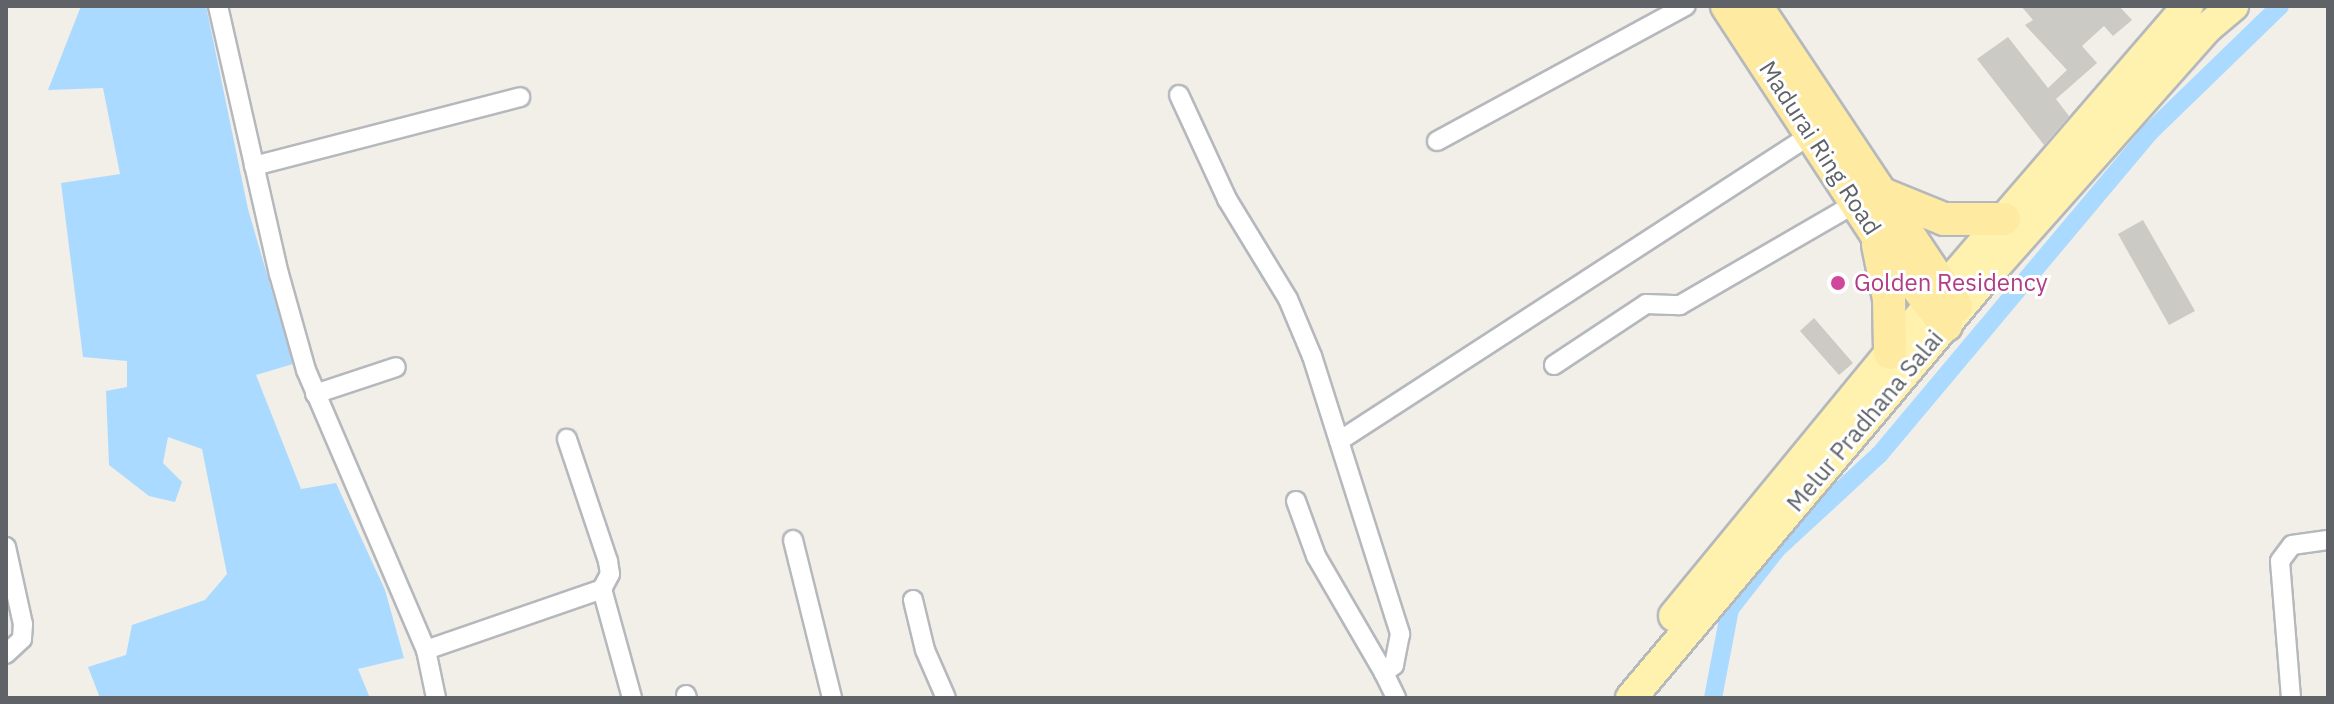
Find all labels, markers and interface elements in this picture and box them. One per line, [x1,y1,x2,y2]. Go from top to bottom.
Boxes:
street label: Madurai Ring Road [1753,56,1887,240]
place label: Golden Residency [1854,269,2048,297]
marker: Golden Residency [1829,274,1847,292]
street label: Melur Pradhana Salai [1781,325,1949,517]

